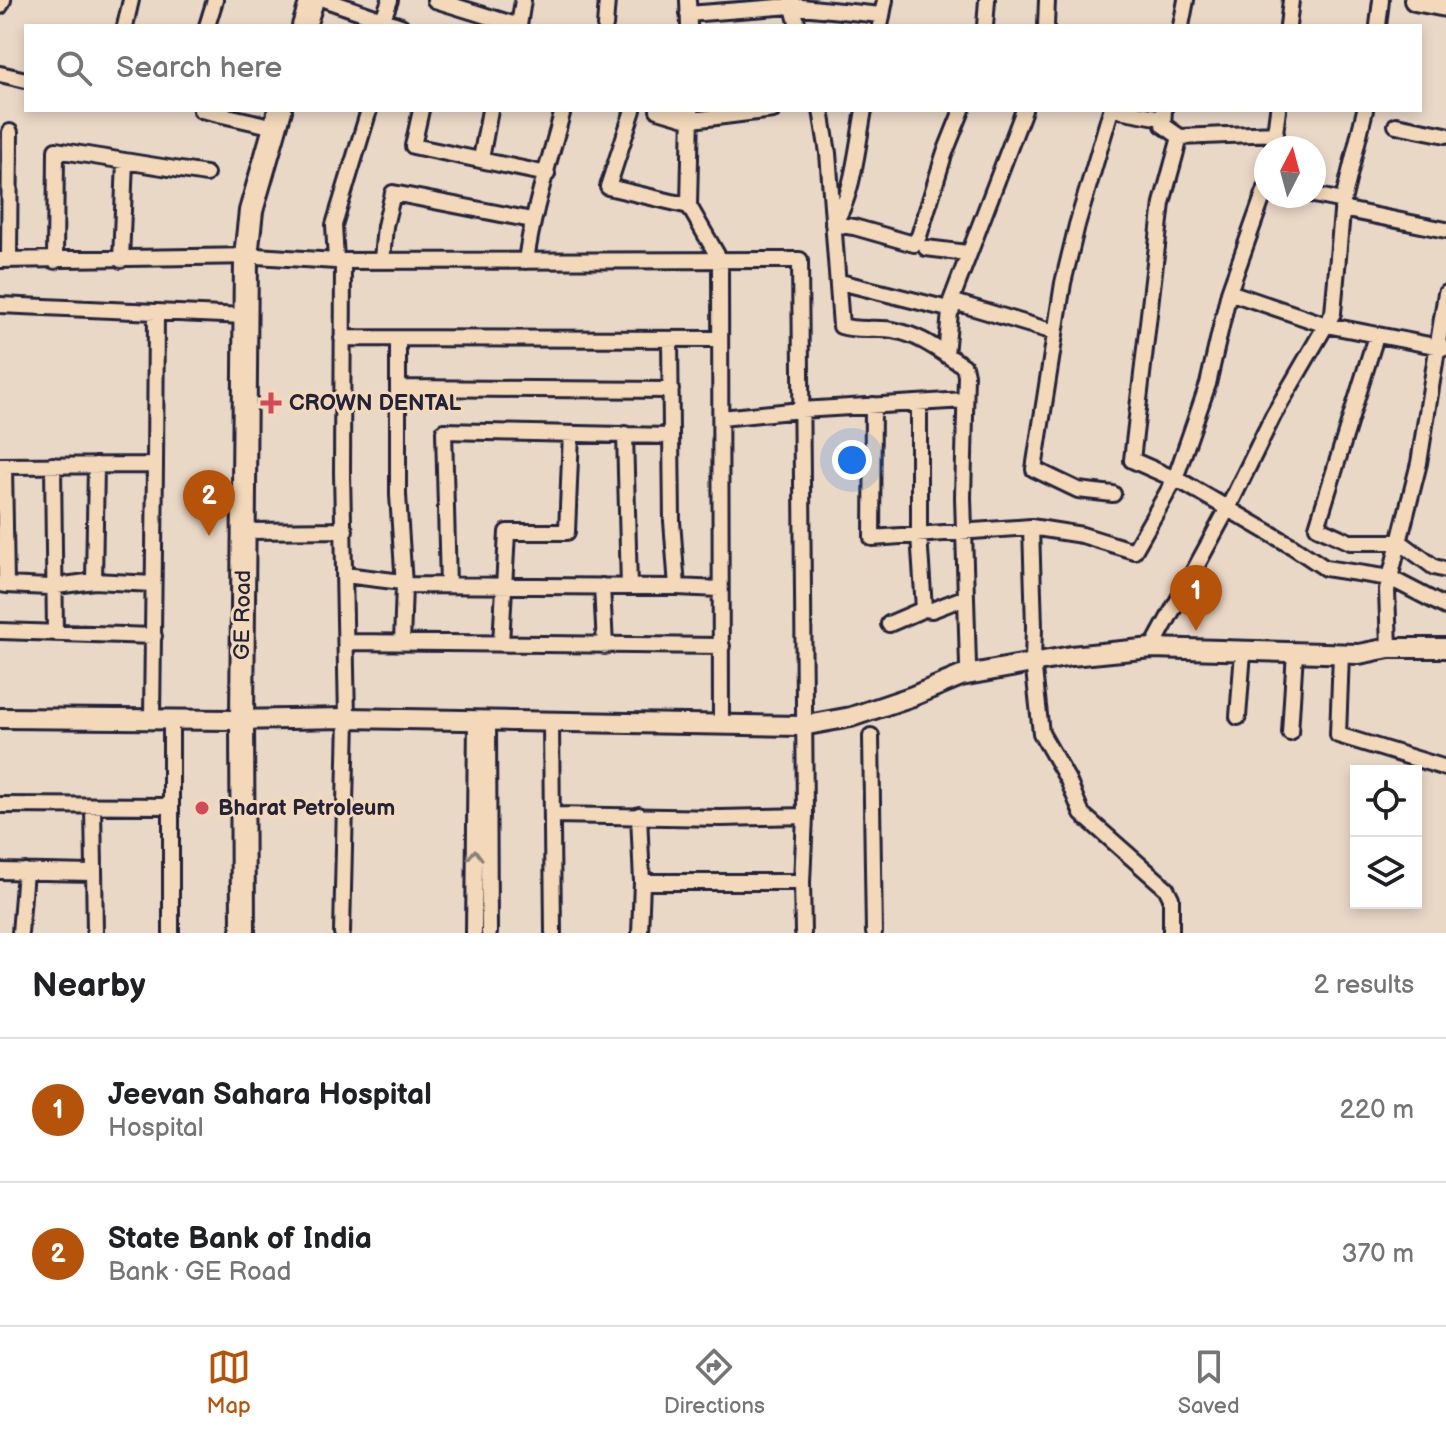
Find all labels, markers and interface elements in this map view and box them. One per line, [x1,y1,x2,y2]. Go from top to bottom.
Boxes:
search box [24,24,1422,112]
icon: search [52,46,96,90]
text: Search here [116,50,282,86]
north arrow [1254,136,1326,208]
place label: CROWN DENTAL [289,390,461,417]
marker: CROWN DENTAL [260,392,282,414]
your location [832,440,872,480]
pin: 2 [183,470,235,536]
pin: 1 [1170,565,1222,631]
street label: GE Road [229,570,257,660]
map controls [1350,765,1422,909]
button: locate [1350,765,1422,837]
place label: Bharat Petroleum [218,795,395,822]
marker: Bharat Petroleum [193,799,211,817]
button: layers [1350,837,1422,909]
one-way arrow [466,848,484,861]
text: Nearby [32,965,146,1006]
text: 2 results [1314,970,1414,1001]
text: Jeevan Sahara Hospital [108,1077,432,1113]
text: 1 [53,1095,63,1126]
text: 220 m [1340,1095,1414,1126]
text: Hospital [108,1113,204,1144]
text: State Bank of India [108,1221,372,1257]
text: 2 [50,1239,66,1270]
text: 370 m [1341,1239,1414,1270]
text: Bank · GE Road [108,1257,291,1288]
tab: Map [206,1345,251,1420]
tab: Directions [664,1345,765,1420]
tab: Saved [1178,1345,1240,1420]

